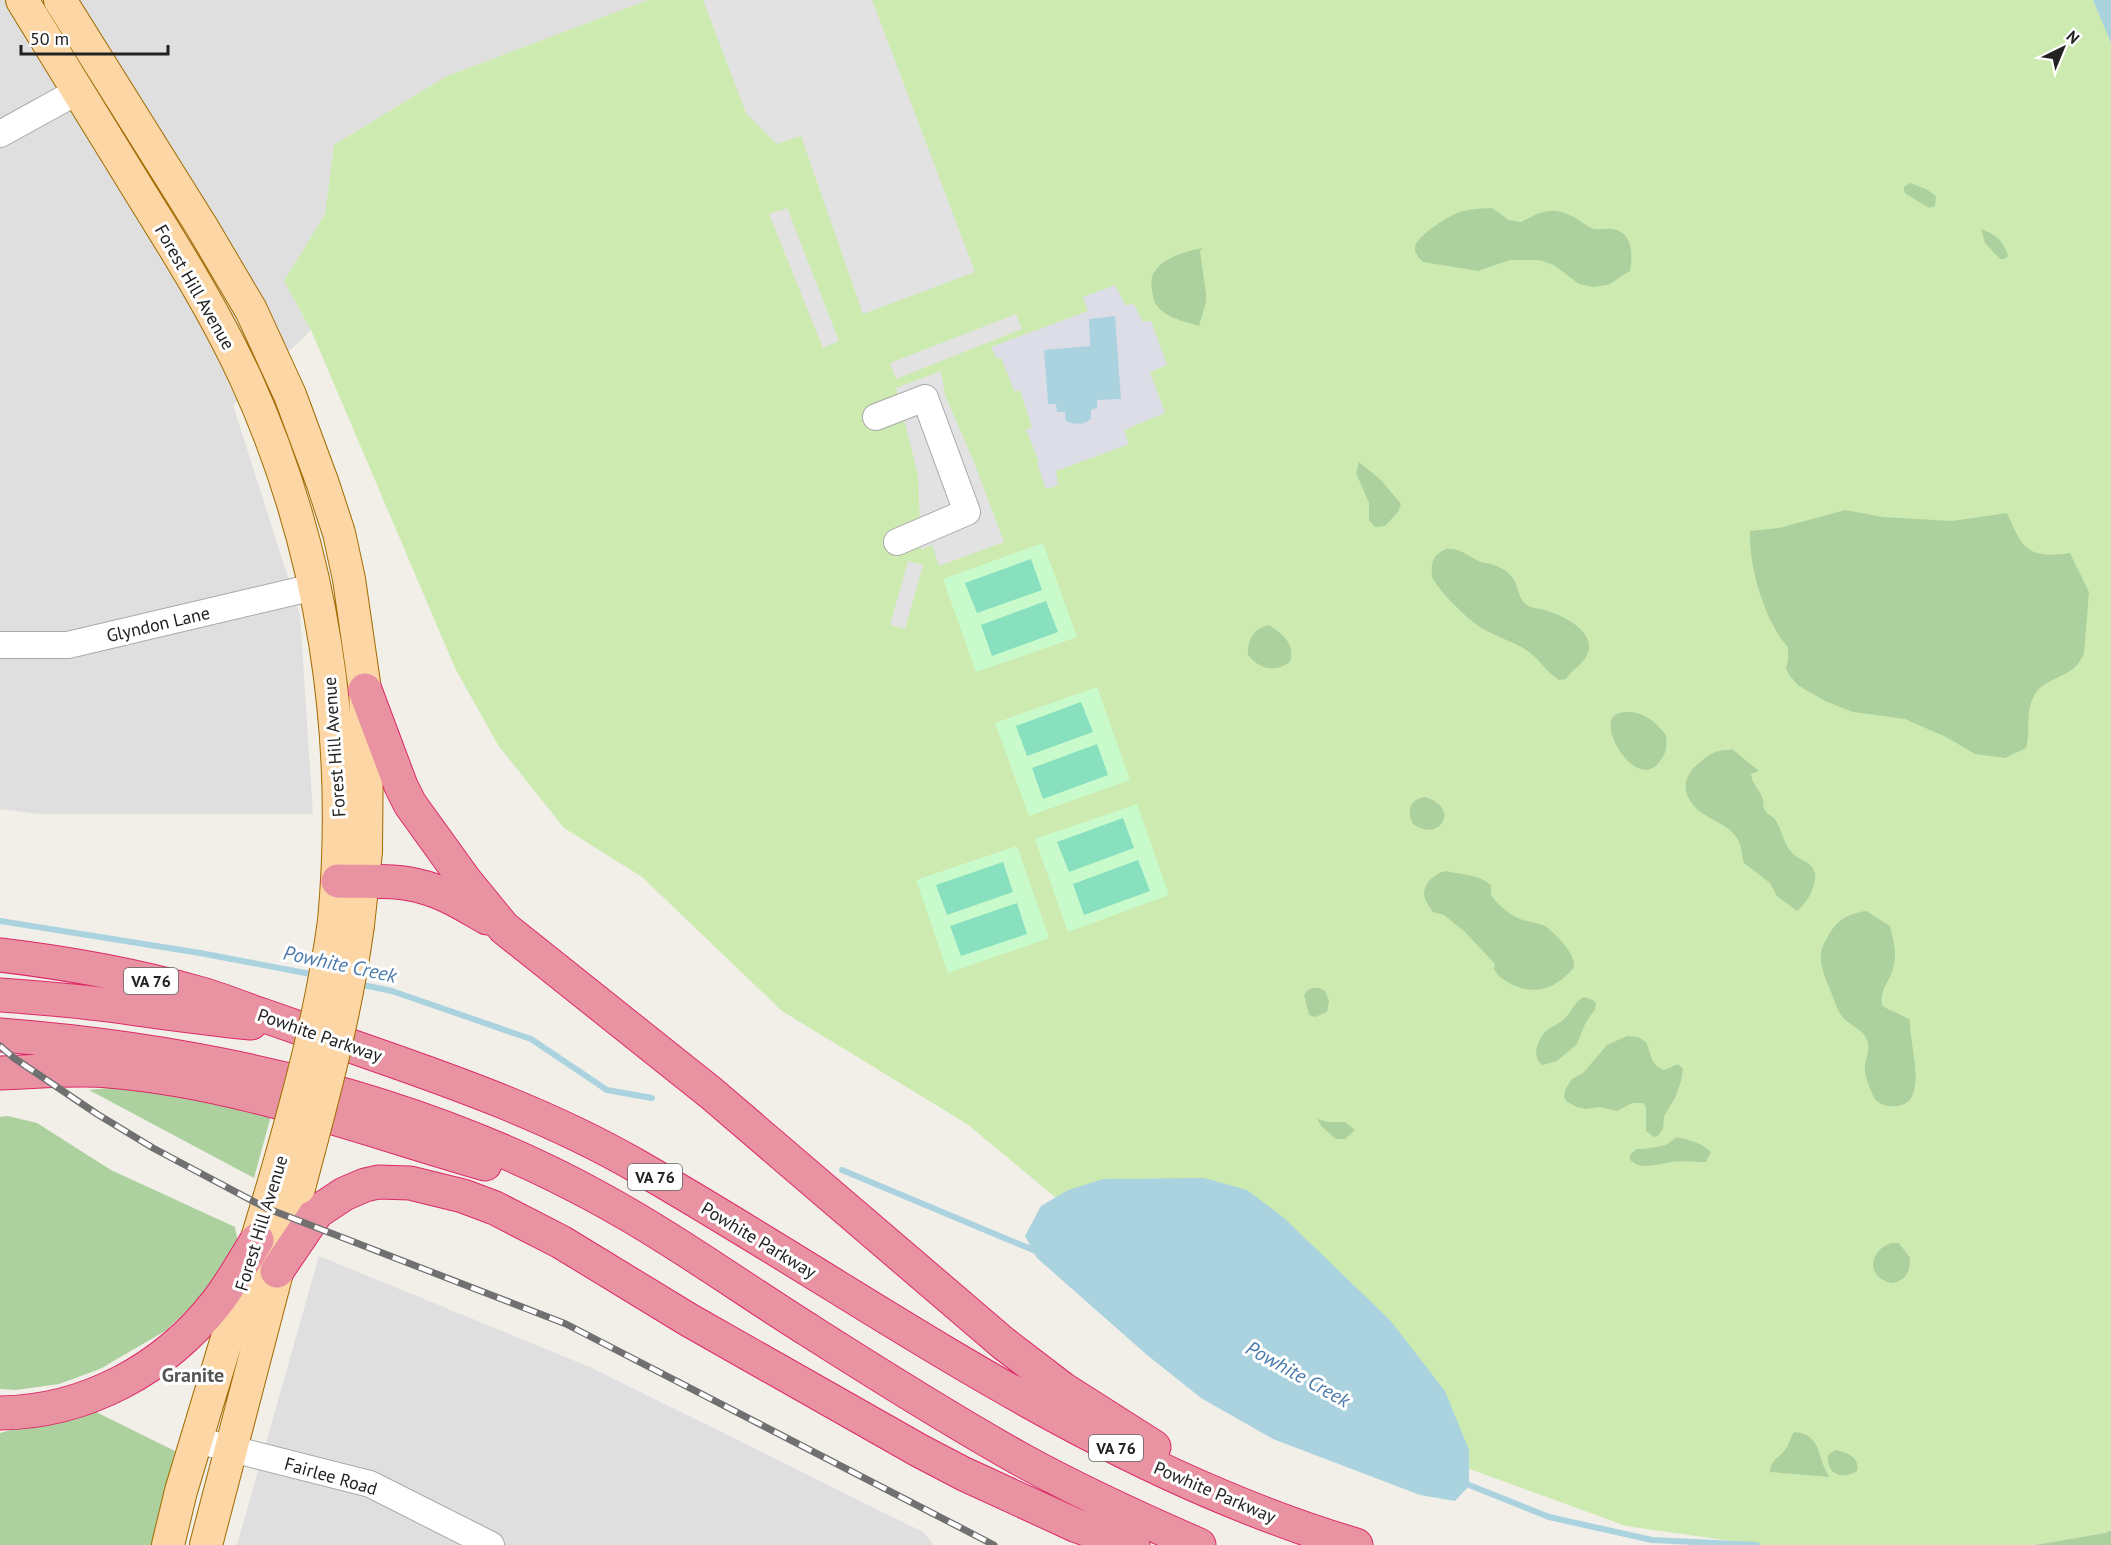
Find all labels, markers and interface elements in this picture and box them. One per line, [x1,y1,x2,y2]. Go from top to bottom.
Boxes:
scale bar [21,18,168,56]
north arrow [2033,18,2093,78]
text: N [2063,26,2084,48]
text: 50 m [30,27,69,50]
street label: Forest Hill Avenue [150,220,240,354]
street label: Glyndon Lane [104,601,212,647]
street label: Forest Hill Avenue [318,676,350,818]
water label: Powhite Creek [281,939,400,989]
road number: VA 76 [124,968,178,994]
street label: Powhite Parkway [255,1003,386,1067]
street label: Forest Hill Avenue [229,1152,293,1294]
road number: VA 76 [628,1164,682,1190]
street label: Powhite Parkway [697,1197,821,1284]
water label: Powhite Creek [1241,1335,1356,1414]
district label: Granite [162,1362,224,1388]
road number: VA 76 [1089,1435,1143,1461]
street label: Fairlee Road [282,1452,380,1500]
street label: Powhite Parkway [1151,1456,1280,1528]

